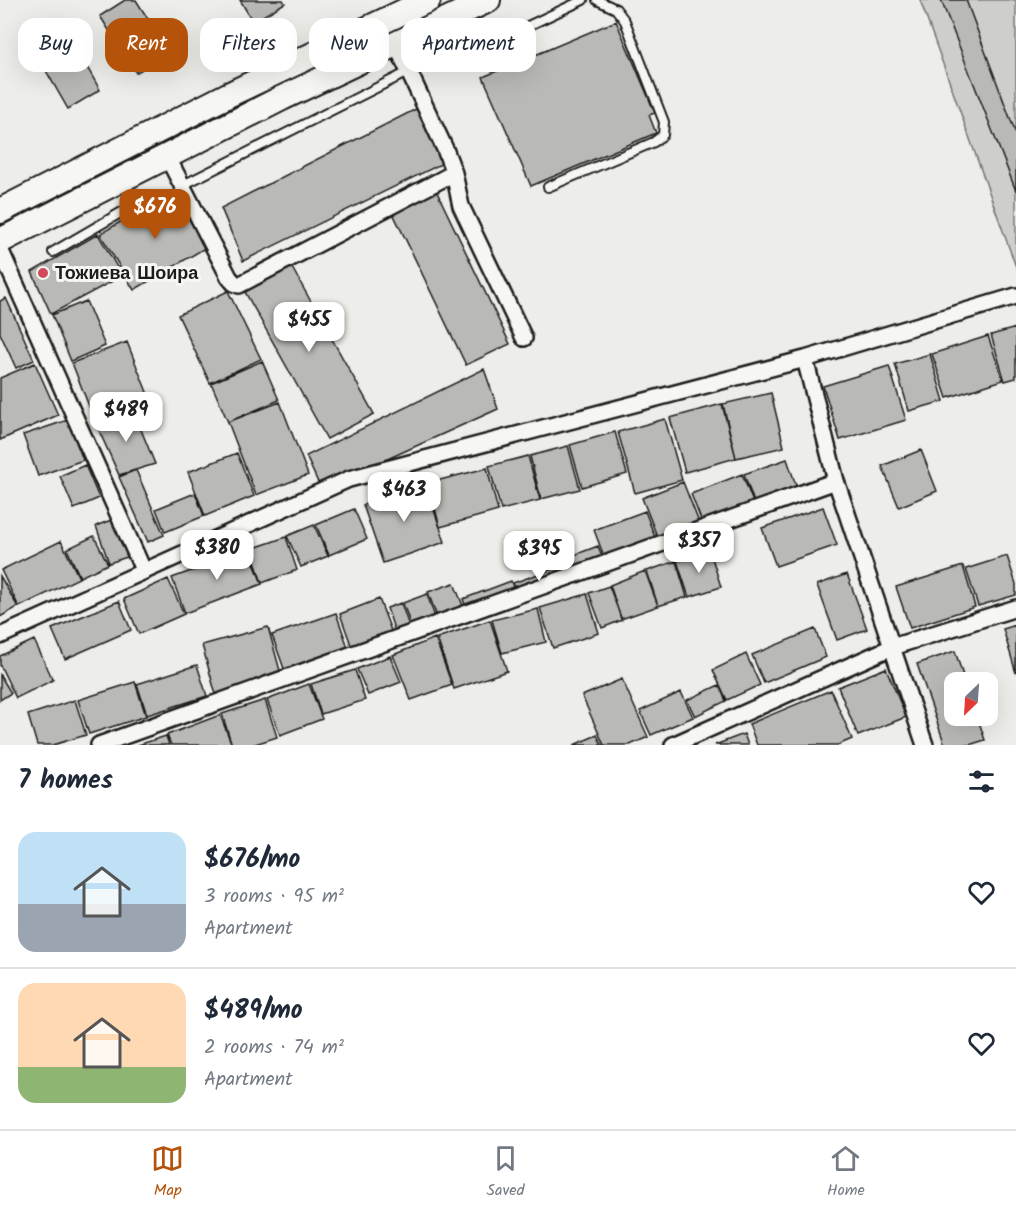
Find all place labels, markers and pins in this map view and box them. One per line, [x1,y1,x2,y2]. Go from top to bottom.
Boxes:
pin: $676 [119,189,191,240]
place label: Тожиева Шоира [55,260,199,289]
marker: Тожиева Шоира [36,266,50,280]
pin: $455 [273,302,345,353]
pin: $489 [90,392,162,443]
pin: $463 [368,472,440,523]
pin: $357 [663,523,735,574]
pin: $380 [181,530,253,581]
pin: $395 [503,531,575,582]

